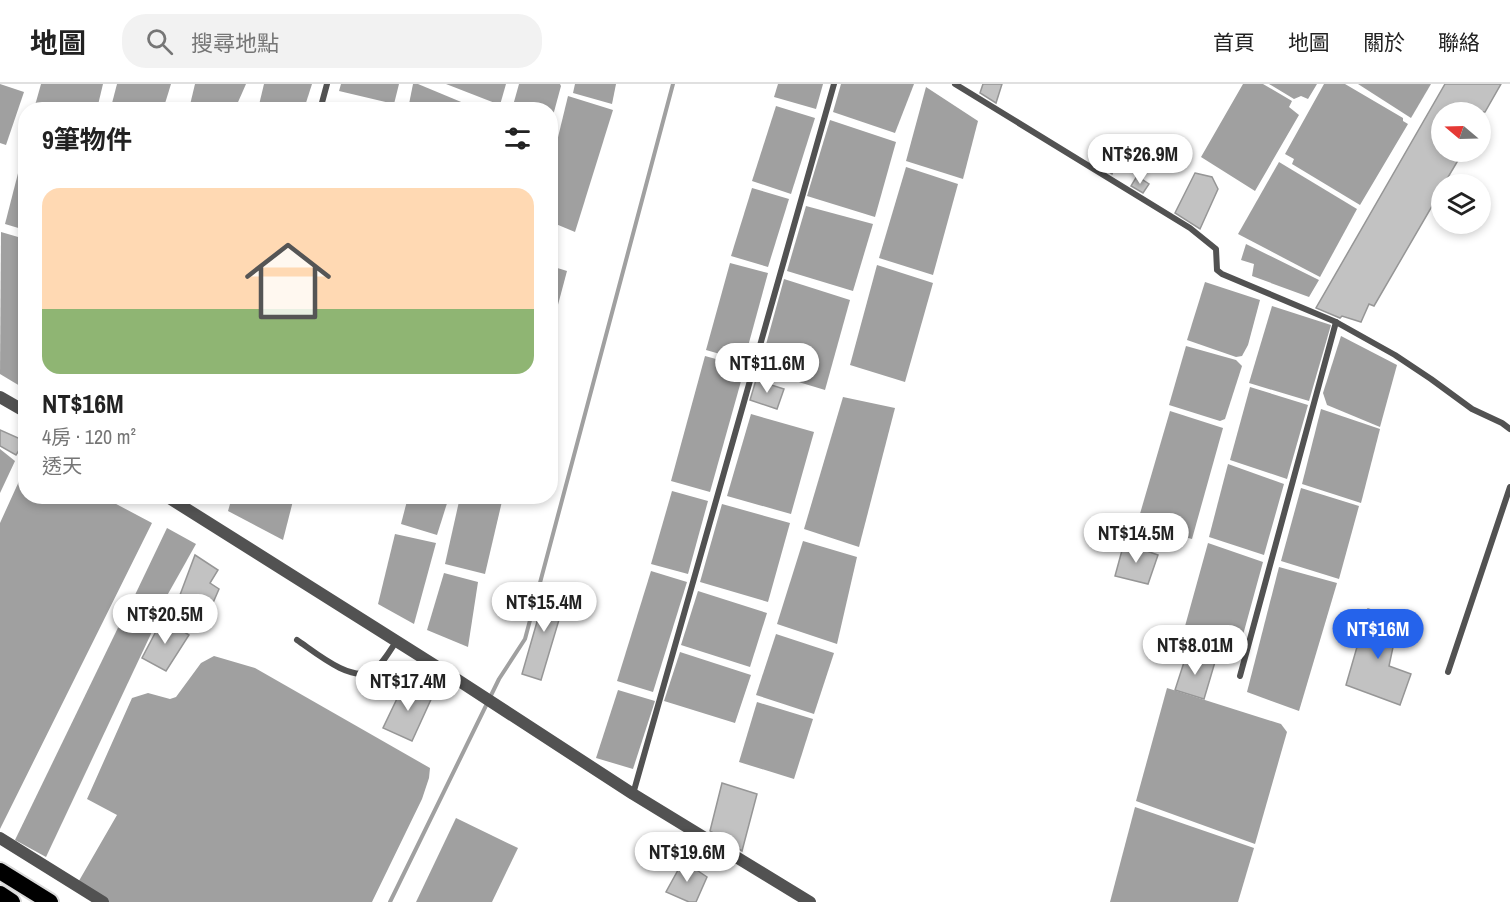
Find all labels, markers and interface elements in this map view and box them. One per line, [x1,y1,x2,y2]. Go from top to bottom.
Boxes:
search box [122,14,542,68]
text: 地圖 [30,24,86,62]
icon: search [143,25,176,58]
text: 搜尋地點 [191,28,279,58]
text: 首頁 [1213,28,1255,57]
text: 地圖 [1288,28,1330,57]
text: 關於 [1363,28,1405,57]
text: 聯絡 [1438,28,1480,57]
north arrow [1431,102,1491,162]
map controls [1431,102,1491,234]
text: 9筆物件 [42,122,132,157]
icon: filters [501,122,534,155]
pin: NT$26.9M [1078,134,1202,185]
text: NT$26.9M [1102,140,1178,167]
button: layers [1431,174,1491,234]
icon: home [234,227,342,335]
pin: NT$11.6M [705,343,829,394]
text: NT$11.6M [729,349,805,376]
text: NT$16M [42,386,124,421]
text: 4房 · 120 m² [42,423,136,450]
text: 透天 [42,452,82,479]
pin: NT$14.5M [1074,513,1198,564]
text: NT$14.5M [1098,519,1174,546]
pin: NT$15.4M [482,582,606,633]
text: NT$15.4M [506,588,582,615]
pin: NT$20.5M [103,594,227,645]
text: NT$20.5M [127,600,203,627]
pin: NT$16M [1329,609,1427,660]
text: NT$16M [1347,615,1409,642]
pin: NT$8.01M [1133,625,1257,676]
text: NT$8.01M [1157,631,1233,658]
pin: NT$17.4M [346,661,470,712]
text: NT$17.4M [370,667,446,694]
pin: NT$19.6M [625,832,749,883]
text: NT$19.6M [649,838,725,865]

